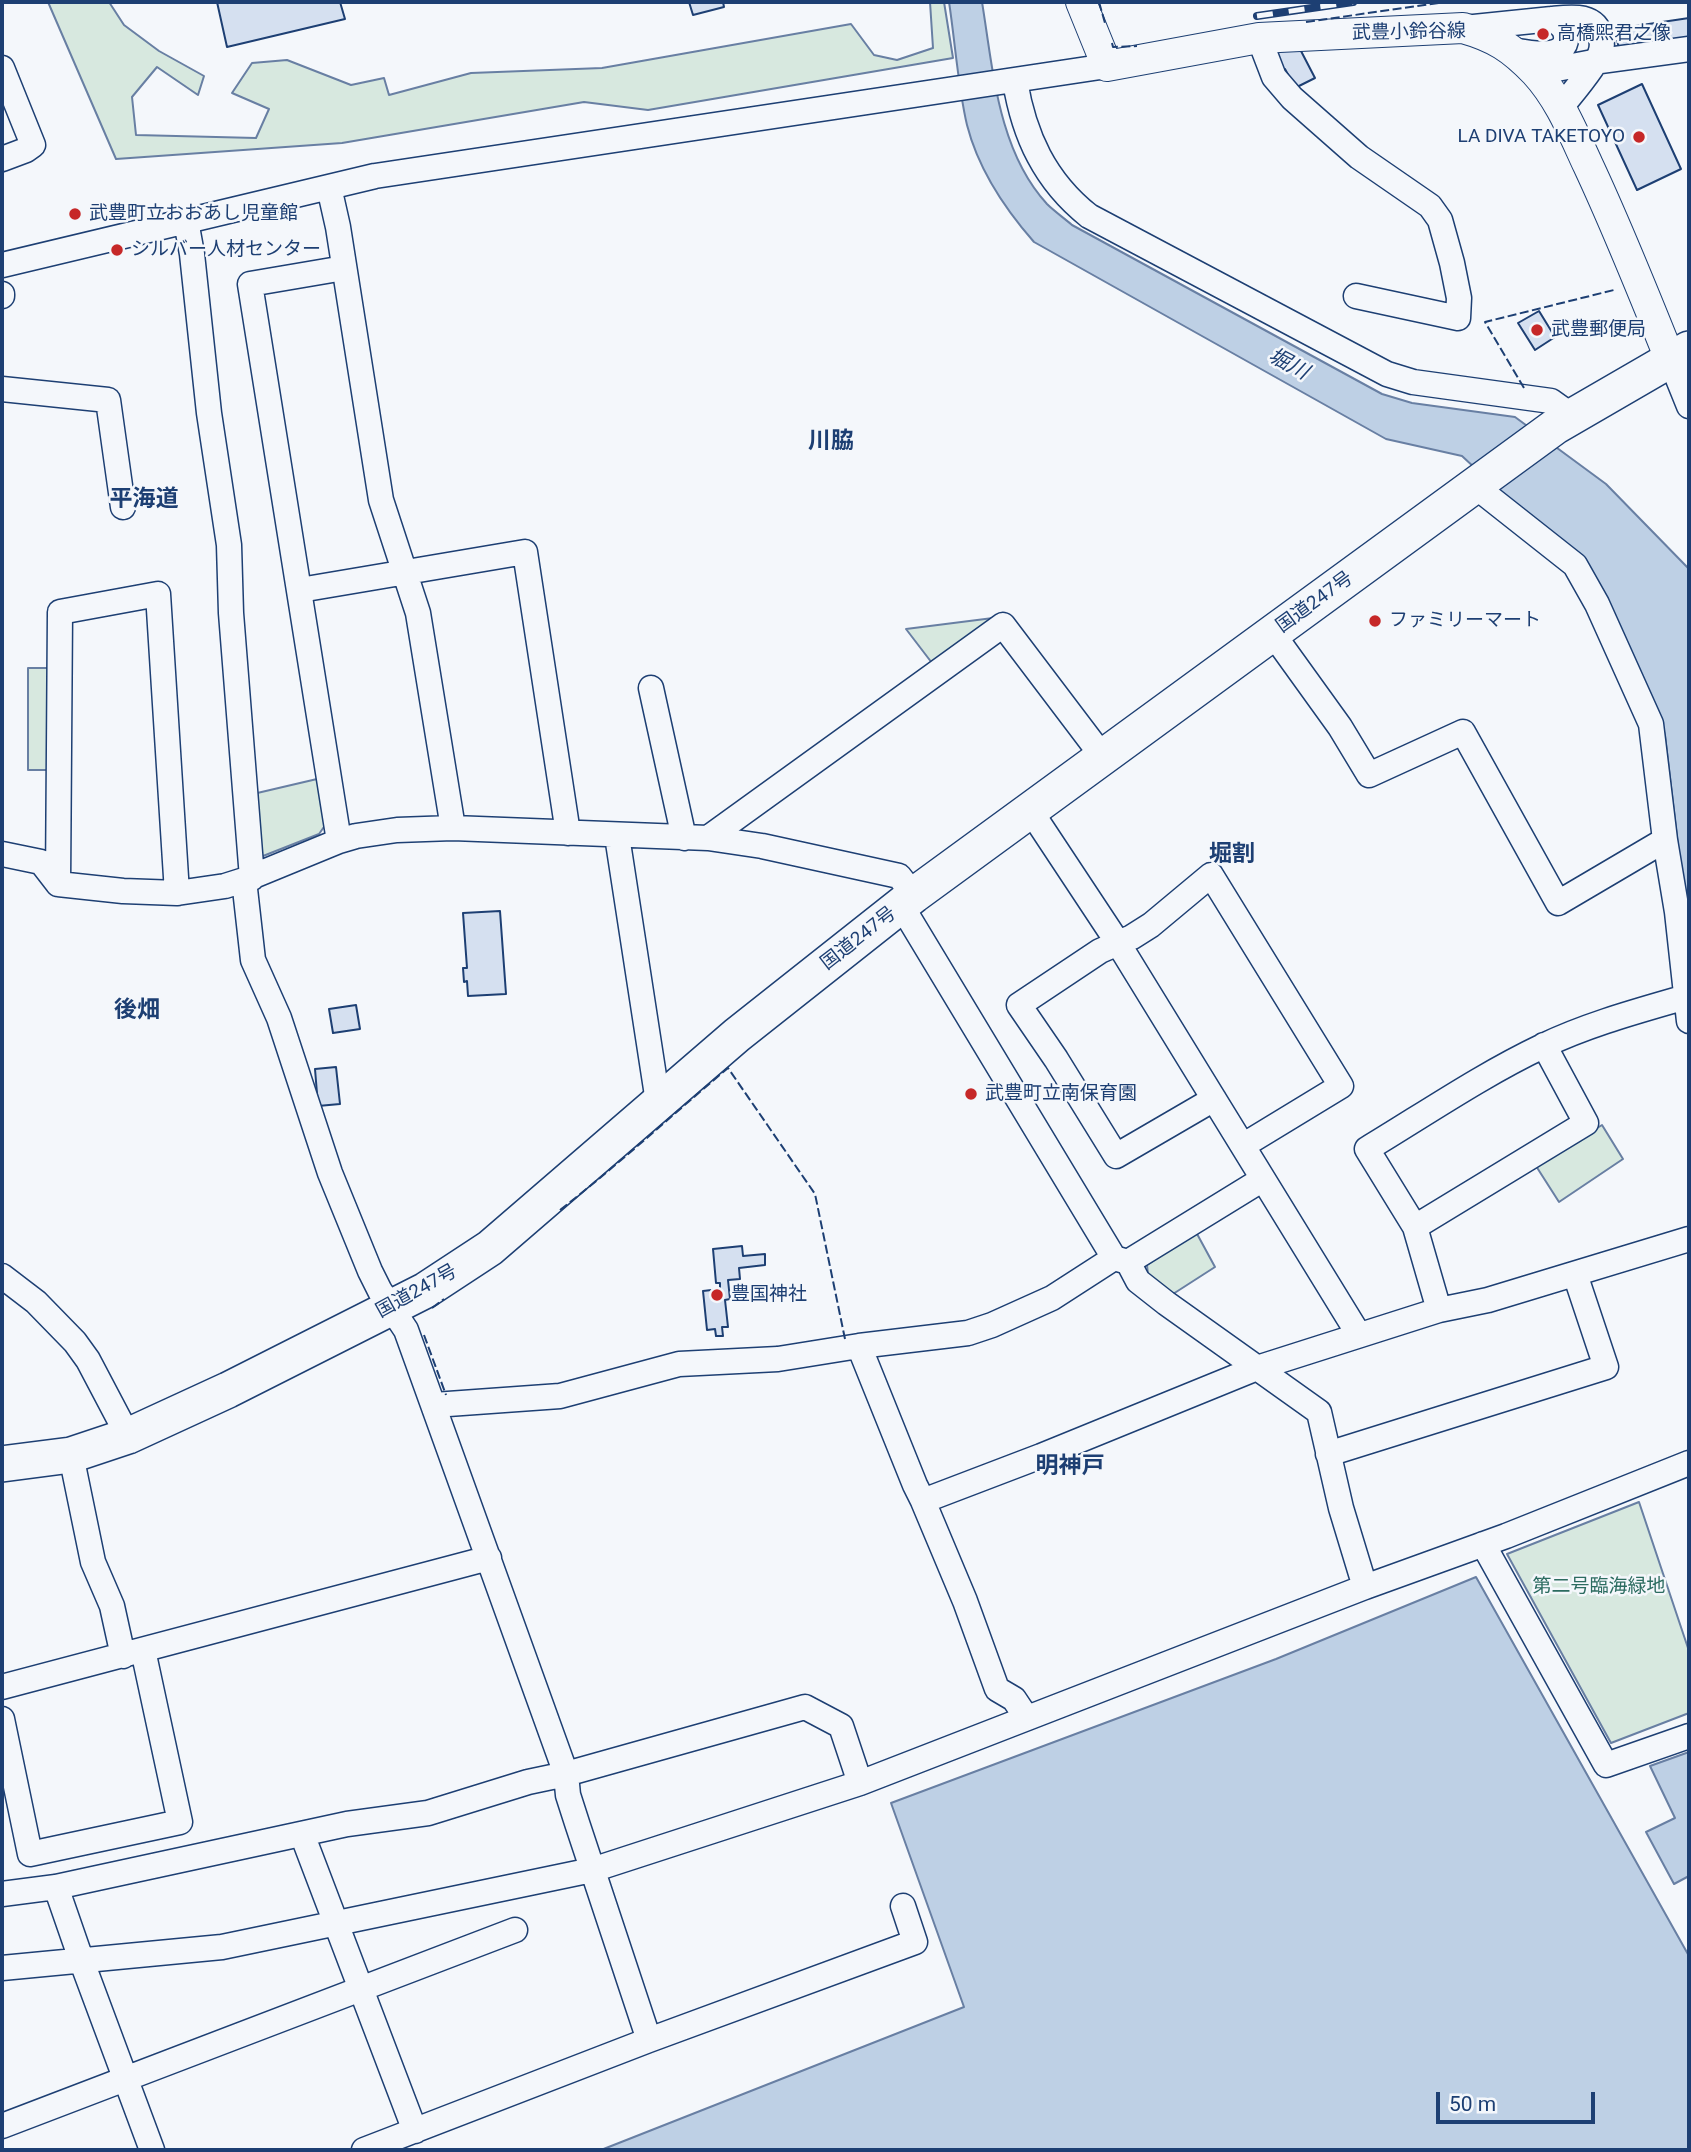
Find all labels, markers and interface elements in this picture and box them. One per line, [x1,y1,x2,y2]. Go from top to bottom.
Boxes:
street label: 武豊小鈴谷線 [1352,21,1466,45]
place label: 高橋煕君之像 [1557,23,1671,45]
marker: 高橋煕君之像 [1535,26,1551,42]
place label: LA DIVA TAKETOYO [1457,126,1625,148]
marker: LA DIVA TAKETOYO [1631,129,1647,145]
place label: 武豊町立おおあし児童館 [89,203,298,225]
marker: 武豊町立おおあし児童館 [67,206,83,222]
place label: シルバー人材センター [131,239,321,261]
marker: シルバー人材センター [109,242,125,258]
place label: 武豊郵便局 [1551,319,1646,341]
marker: 武豊郵便局 [1529,322,1545,338]
water label: 堀川 [1264,344,1312,386]
district label: 川脇 [808,428,854,456]
district label: 平海道 [110,486,178,514]
street label: 国道247号 [1272,568,1358,638]
place label: ファミリーマート [1389,610,1541,632]
marker: ファミリーマート [1367,613,1383,629]
district label: 堀割 [1209,841,1255,869]
street label: 国道247号 [817,903,901,975]
district label: 後畑 [114,997,160,1025]
place label: 武豊町立南保育園 [985,1083,1137,1105]
marker: 武豊町立南保育園 [963,1086,979,1102]
street label: 国道247号 [373,1260,461,1324]
place label: 豊国神社 [731,1284,807,1306]
marker: 豊国神社 [709,1287,725,1303]
district label: 明神戸 [1036,1453,1104,1481]
park label: 第二号臨海緑地 [1533,1576,1665,1598]
scale bar [1439,2078,1598,2122]
text: 50 m [1449,2092,1496,2116]

